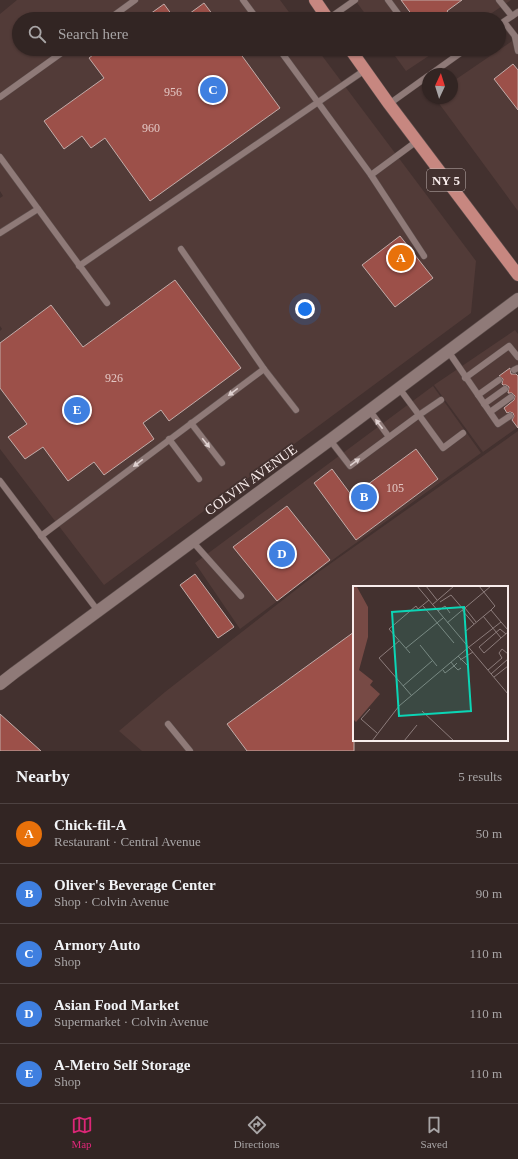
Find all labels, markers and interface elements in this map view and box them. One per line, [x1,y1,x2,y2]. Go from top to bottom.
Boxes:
search box [12,12,506,56]
icon: search [26,23,48,45]
text: Search here [58,26,128,42]
north arrow [422,68,458,104]
pin: C [200,75,226,105]
house number: 956 [164,85,182,99]
house number: 960 [142,121,160,135]
road number: NY 5 [427,169,465,191]
pin: A [388,243,414,273]
your location [295,299,315,319]
house number: 926 [105,371,123,385]
one-way arrow [227,388,238,396]
pin: E [64,395,90,425]
one-way arrow [376,419,384,429]
one-way arrow [202,438,211,449]
street label: COLVIN AVENUE [202,442,300,518]
one-way arrow [350,458,361,466]
one-way arrow [133,459,143,467]
house number: 105 [386,481,404,495]
pin: B [351,482,377,512]
pin: D [269,539,295,569]
inset map [353,586,508,741]
text: Nearby [16,767,70,786]
text: 5 results [458,769,502,784]
text: Chick-fil-A [54,817,127,833]
text: A [24,826,34,841]
text: 50 m [476,826,502,841]
text: Restaurant · Central Avenue [54,834,201,849]
text: Oliver's Beverage Center [54,877,216,893]
text: B [25,886,33,901]
text: 90 m [476,886,502,901]
text: Shop · Colvin Avenue [54,894,169,909]
text: Armory Auto [54,937,140,953]
text: C [24,946,34,961]
text: 110 m [470,946,502,961]
text: Shop [54,954,81,969]
text: Asian Food Market [54,997,179,1013]
text: D [24,1006,34,1021]
text: 110 m [470,1006,502,1021]
text: Supermarket · Colvin Avenue [54,1014,209,1029]
text: A-Metro Self Storage [54,1057,190,1073]
text: E [25,1066,33,1081]
text: 110 m [470,1066,502,1081]
text: Shop [54,1074,81,1089]
tab: Map [71,1114,93,1150]
tab: Directions [234,1114,279,1150]
tab: Saved [421,1114,447,1150]

